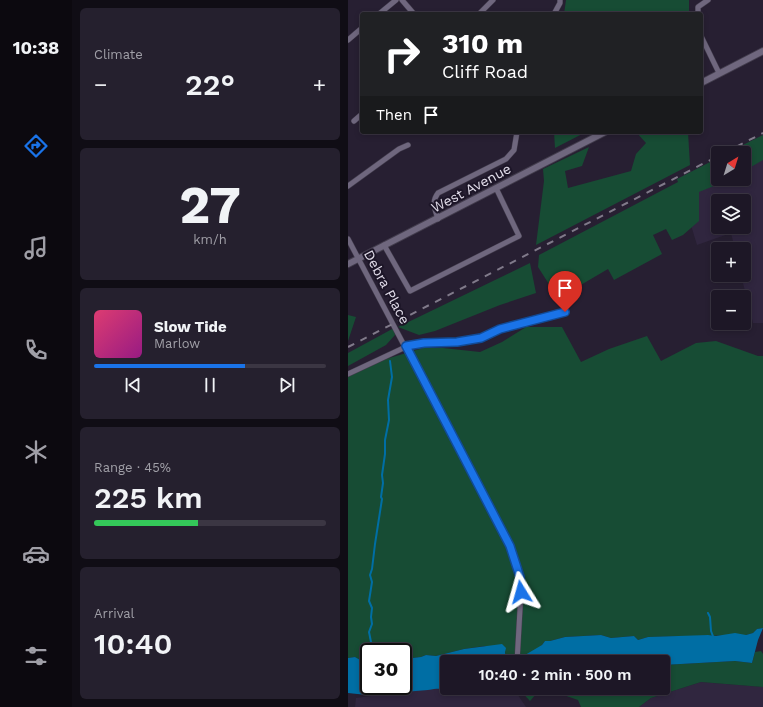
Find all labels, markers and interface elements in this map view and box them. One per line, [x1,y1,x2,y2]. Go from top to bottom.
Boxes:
text: 310 m [442,27,523,60]
icon: right [376,28,428,80]
text: 10:38 [13,37,59,58]
text: Climate [94,47,143,62]
text: Cliff Road [442,61,528,82]
text: 22° [185,67,235,102]
text: − [94,72,107,97]
text: + [313,72,326,97]
icon: arrive [420,104,442,126]
text: Then [376,106,412,124]
icon: directions [22,132,50,160]
north arrow [711,146,751,186]
map controls [711,146,751,330]
street label: West Avenue [428,160,514,216]
text: 27 [179,175,241,236]
button: layers [711,194,751,234]
text: km/h [193,232,227,247]
icon: music [22,234,50,262]
button: + [711,242,751,282]
street label: Debra Place [361,247,413,327]
pin [548,271,582,312]
icon: arrive [554,277,576,299]
button: − [711,290,751,330]
text: Slow Tide [154,318,227,336]
icon: phone [22,336,50,364]
text: Marlow [154,336,200,351]
icon: previous [122,374,144,396]
icon: pause [199,374,221,396]
icon: next [276,374,298,396]
icon: climate [22,438,50,466]
text: Range · 45% [94,460,171,475]
text: 225 km [94,480,203,515]
icon: car [22,540,50,568]
position arrow [500,571,542,613]
text: Arrival [94,606,135,621]
text: 10:40 [94,626,173,661]
icon: filters [22,642,50,670]
speed limit sign: 30 [360,643,412,695]
text: 10:40 · 2 min · 500 m [478,666,632,684]

